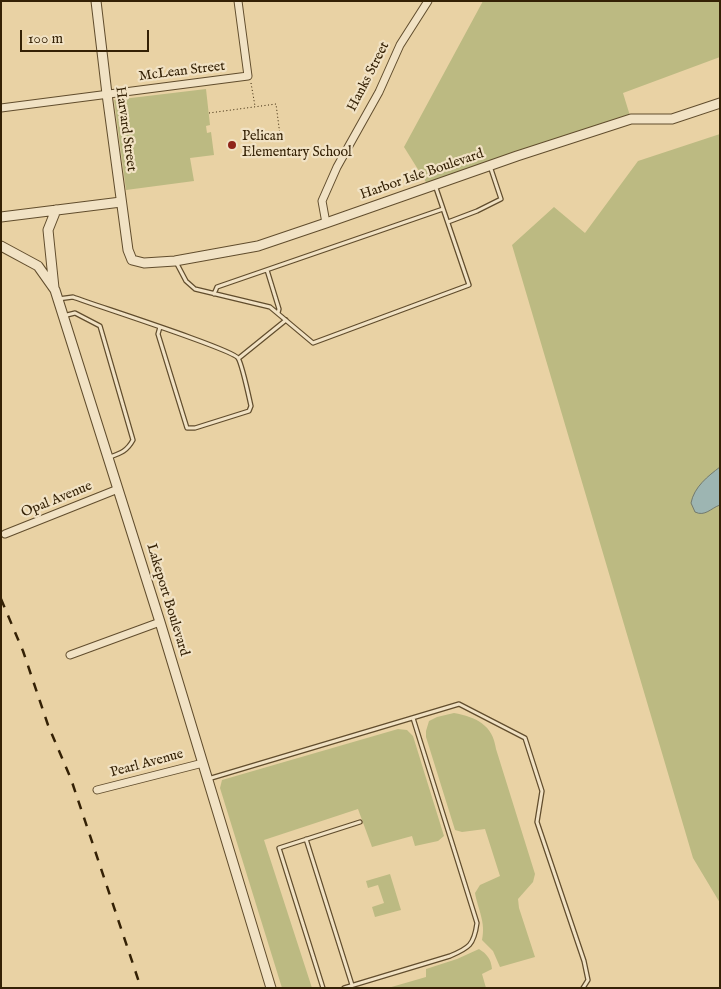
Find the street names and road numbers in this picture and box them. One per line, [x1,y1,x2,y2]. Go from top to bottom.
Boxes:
street label: Hanks Street [344,39,394,115]
street label: McLean Street [138,58,226,86]
street label: Harvard Street [111,85,139,173]
street label: Harbor Isle Boulevard [358,146,486,204]
street label: Opal Avenue [19,478,95,522]
street label: Lakeport Boulevard [142,542,192,658]
street label: Pearl Avenue [109,746,185,782]

